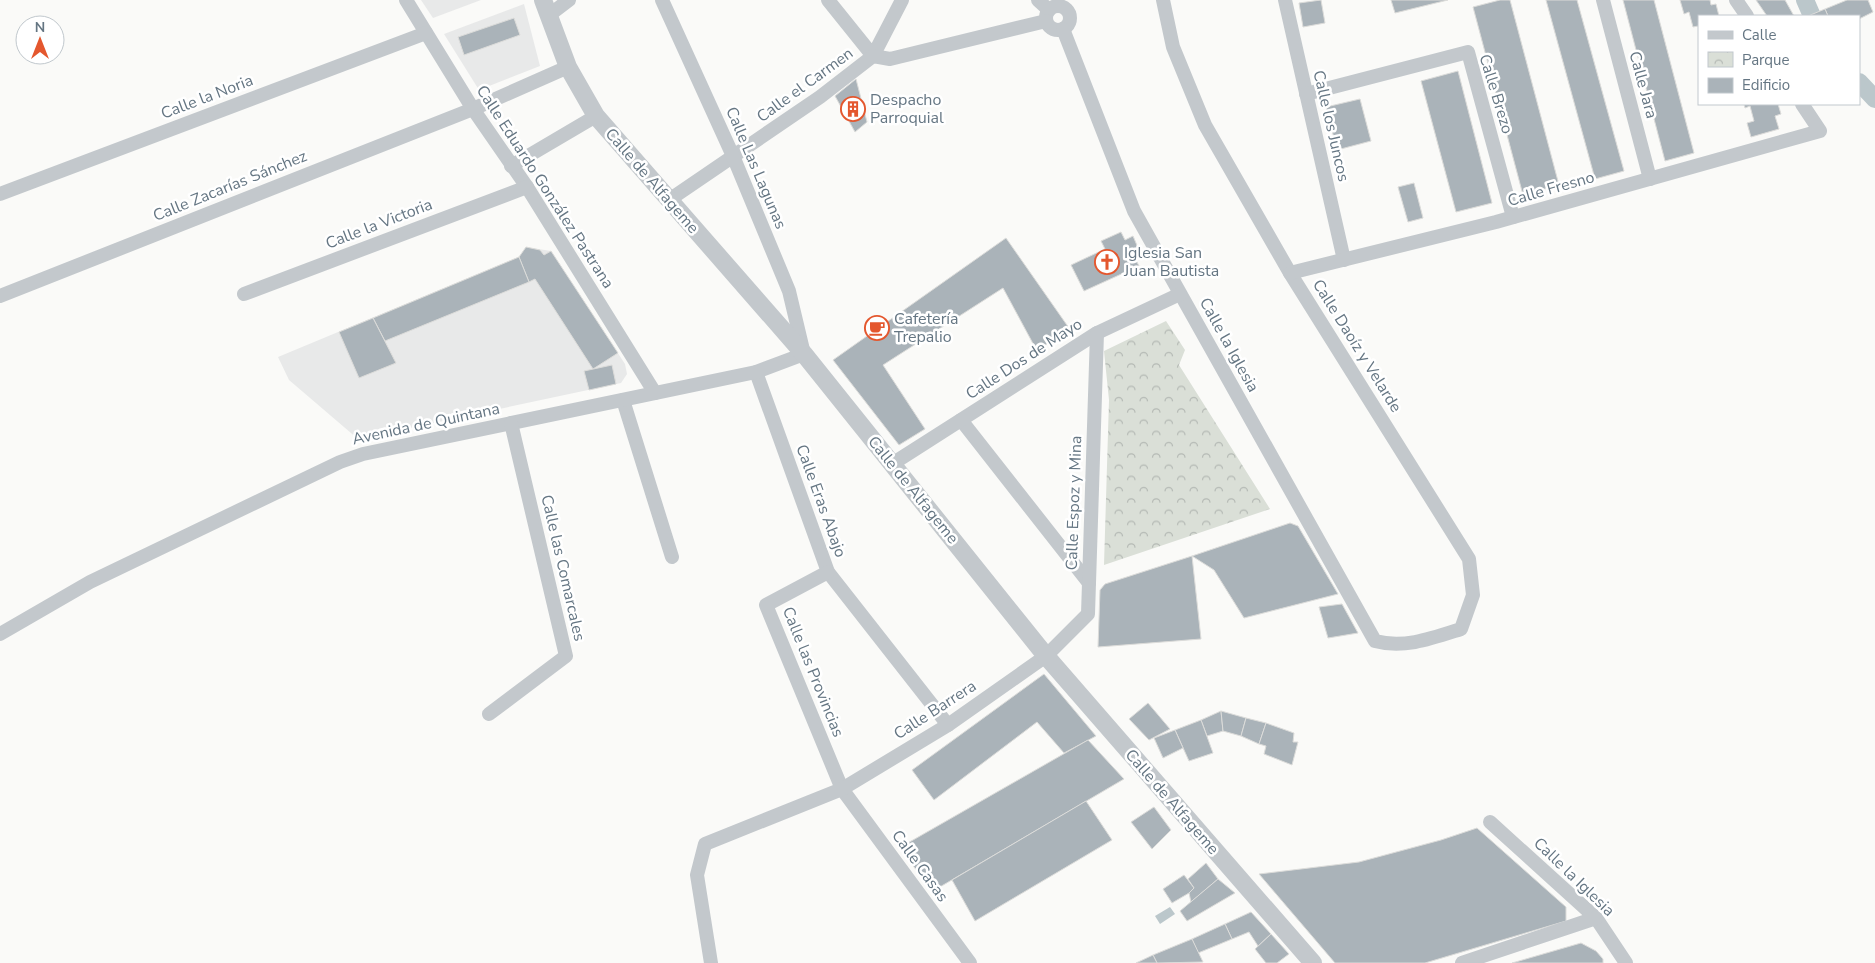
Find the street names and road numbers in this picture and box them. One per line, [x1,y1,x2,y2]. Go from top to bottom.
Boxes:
street label: Calle el Carmen [752,42,858,128]
street label: Calle Jara [1623,49,1663,121]
street label: Calle Brezo [1473,52,1519,137]
street label: Calle los Juncos [1308,68,1354,184]
street label: Calle la Noria [158,69,256,125]
street label: Calle Eduardo González Pastrana [471,81,619,293]
street label: Calle Las Lagunas [720,104,792,232]
street label: Calle de Alfageme [600,124,704,238]
street label: Calle Zacarías Sánchez [150,145,310,227]
street label: Calle Fresno [1505,166,1597,212]
street label: Calle la Victoria [322,194,436,254]
street label: Calle Daoíz y Velarde [1307,275,1407,417]
street label: Calle la Iglesia [1194,294,1264,396]
street label: Calle Dos de Mayo [962,313,1087,405]
street label: Avenida de Quintana [350,398,502,450]
street label: Calle de Alfageme [863,431,963,549]
street label: Calle Espoz y Mina [1061,435,1087,571]
street label: Calle Eras Abajo [790,442,852,560]
street label: Calle las Comarcales [535,493,591,643]
street label: Calle las Provincias [777,604,849,740]
street label: Calle Barrera [889,675,981,745]
street label: Calle de Alfageme [1120,745,1224,859]
street label: Calle Casas [886,826,954,906]
street label: Calle la Iglesia [1529,833,1619,921]

